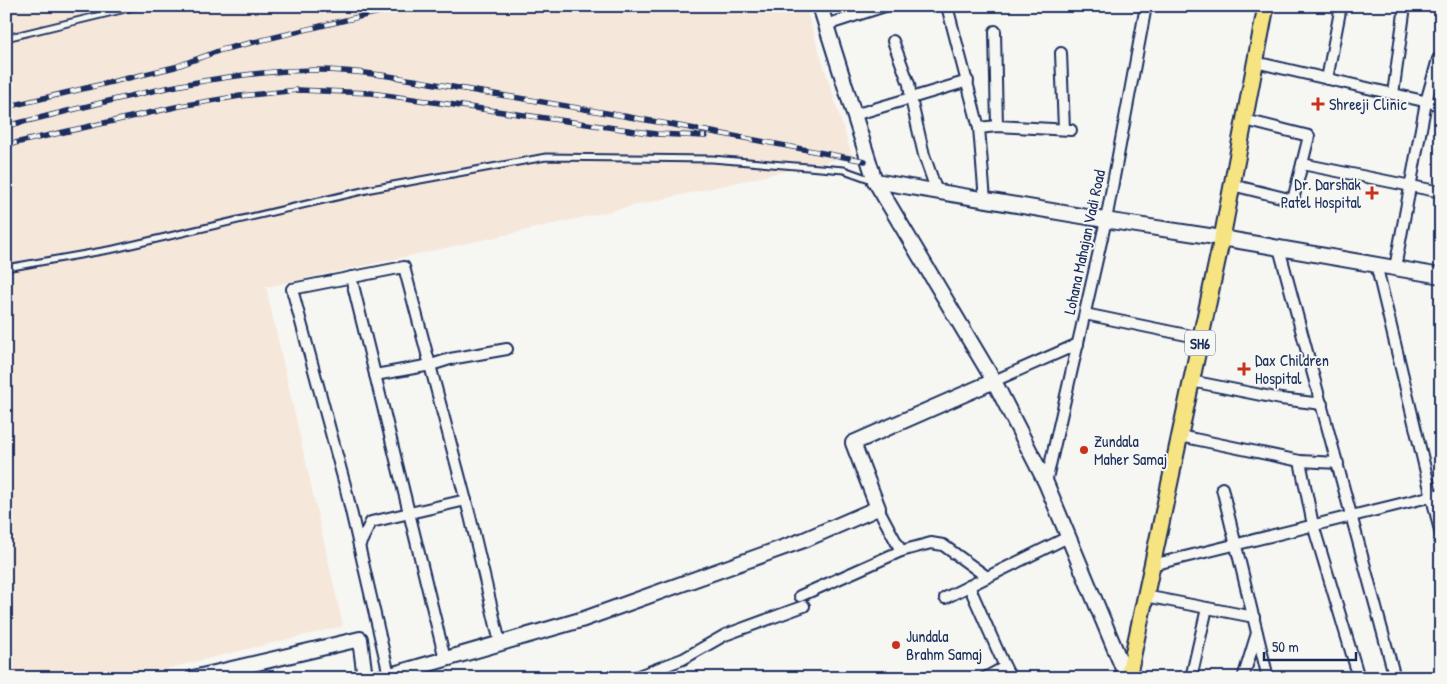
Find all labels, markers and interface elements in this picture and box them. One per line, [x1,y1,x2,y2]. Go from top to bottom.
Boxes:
place label: Shreeji Clinic [1329,93,1407,115]
marker: Shreeji Clinic [1311,97,1325,111]
street label: Lohana Mahajan Vadi Road [1058,168,1110,316]
place label: Dr. Darshak Patel Hospital [1281,173,1362,213]
marker: Dr. Darshak Patel Hospital [1365,186,1379,200]
road number: SH6 [1185,330,1215,356]
place label: Dax Children Hospital [1255,349,1329,389]
marker: Dax Children Hospital [1237,362,1251,376]
place label: Zundala Maher Samaj [1094,430,1167,470]
marker: Zundala Maher Samaj [1078,444,1090,456]
place label: Jundala Brahm Samaj [906,625,982,665]
scale bar [1264,629,1357,661]
text: 50 m [1272,636,1299,657]
marker: Jundala Brahm Samaj [890,639,902,651]

